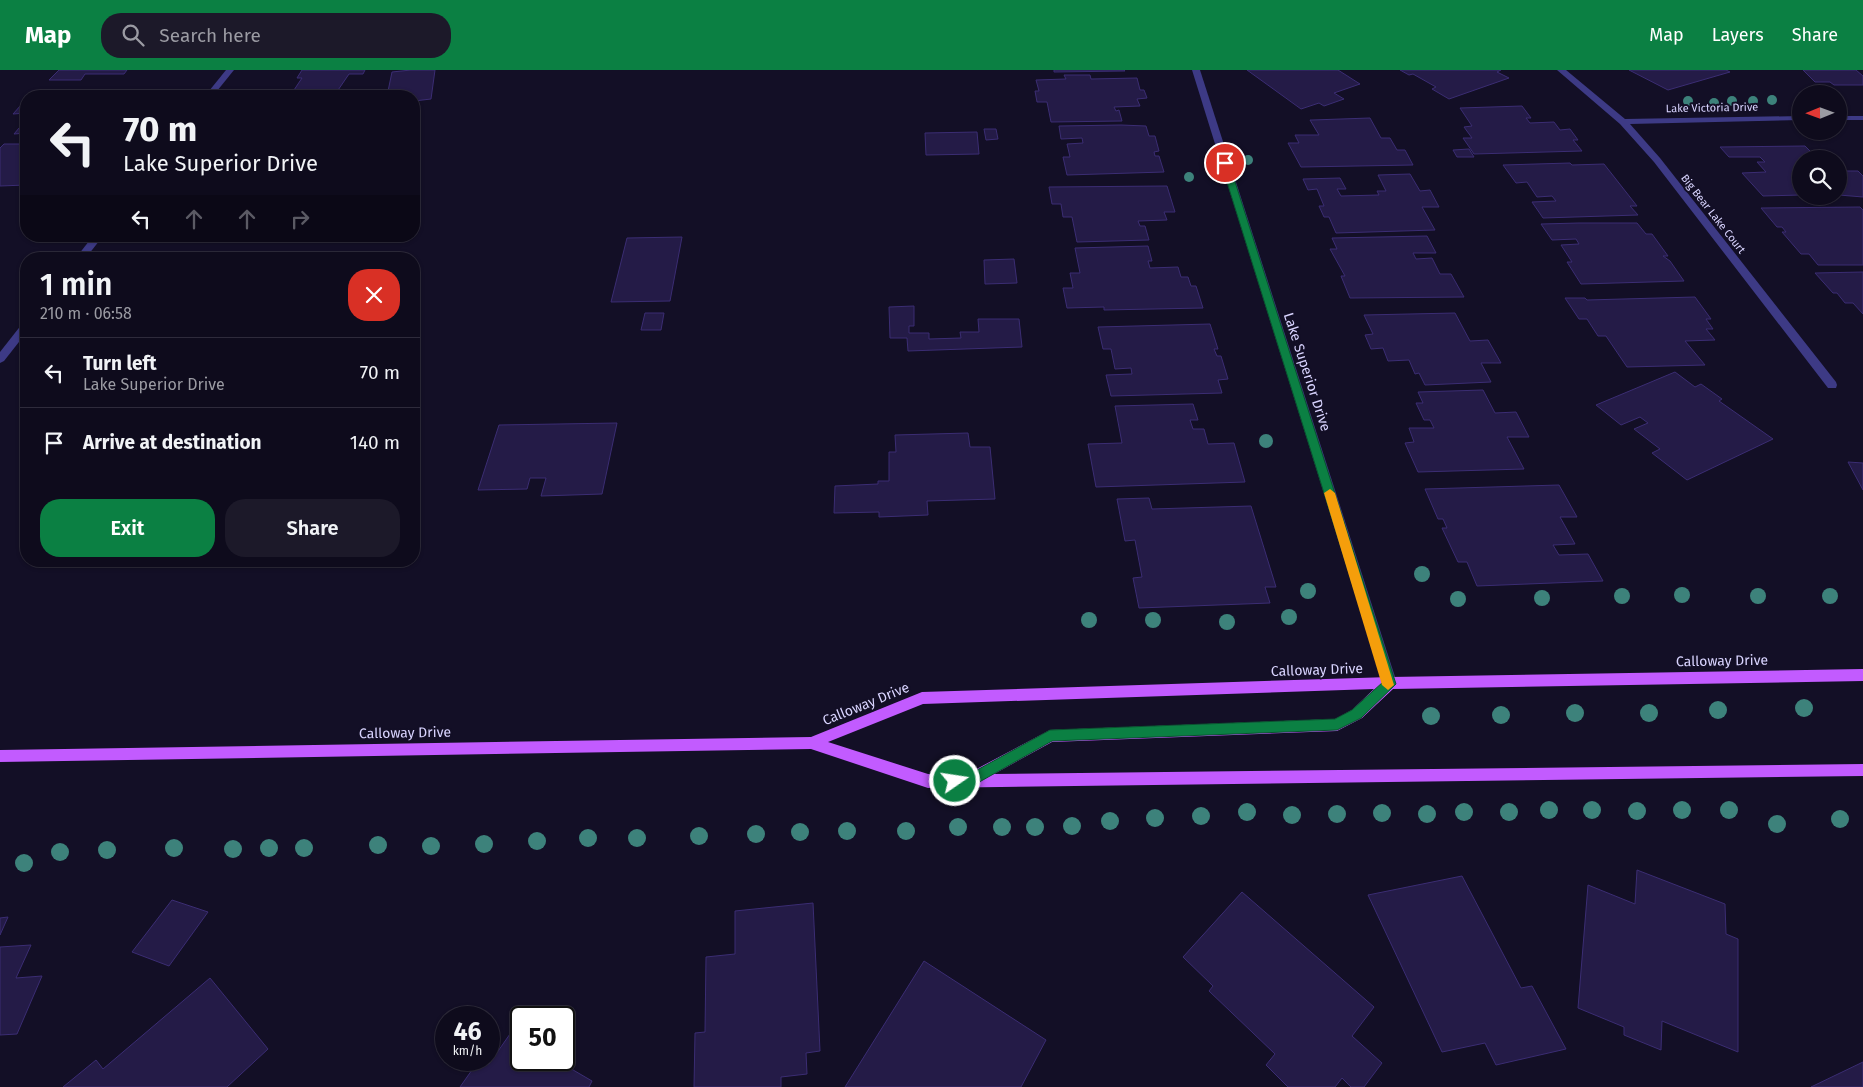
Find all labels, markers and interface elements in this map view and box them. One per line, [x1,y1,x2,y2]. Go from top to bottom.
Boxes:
search box [101,13,451,58]
text: Map [25,21,71,49]
icon: search [119,21,147,49]
text: Search here [159,24,261,47]
text: Map [1649,24,1684,46]
text: Layers [1712,24,1764,46]
text: Share [1792,24,1838,46]
north arrow [1792,85,1848,140]
map controls [1792,85,1847,205]
street label: Lake Victoria Drive [1666,101,1758,115]
text: 70 m [123,108,197,150]
icon: left [40,110,105,175]
pin [1204,142,1246,184]
icon: arrive [1211,149,1239,177]
text: Lake Superior Drive [123,150,318,177]
button: search [1792,150,1847,205]
street label: Big Bear Lake Court [1678,172,1748,256]
icon: left [127,205,155,233]
icon: ahead [180,205,208,233]
icon: ahead [233,205,261,233]
icon: right [286,205,314,233]
text: 1 min [40,267,112,303]
button: close [348,269,400,321]
text: 210 m · 06:58 [40,304,132,323]
street label: Lake Superior Drive [1280,310,1334,434]
text: Turn left [83,352,157,375]
icon: left [40,359,68,387]
text: 70 m [360,361,400,384]
text: Lake Superior Drive [83,375,225,394]
icon: arrive [40,429,68,457]
text: Arrive at destination [83,431,262,454]
text: 140 m [350,431,400,454]
button: Exit [40,499,215,557]
button: Share [225,499,400,557]
street label: Calloway Drive [1676,652,1768,670]
street label: Calloway Drive [1271,660,1363,680]
street label: Calloway Drive [820,679,912,729]
street label: Calloway Drive [359,724,451,742]
position arrow [928,754,980,806]
speed limit sign: 50 [510,1006,575,1071]
text: 46 [453,1017,482,1047]
text: km/h [453,1044,482,1058]

